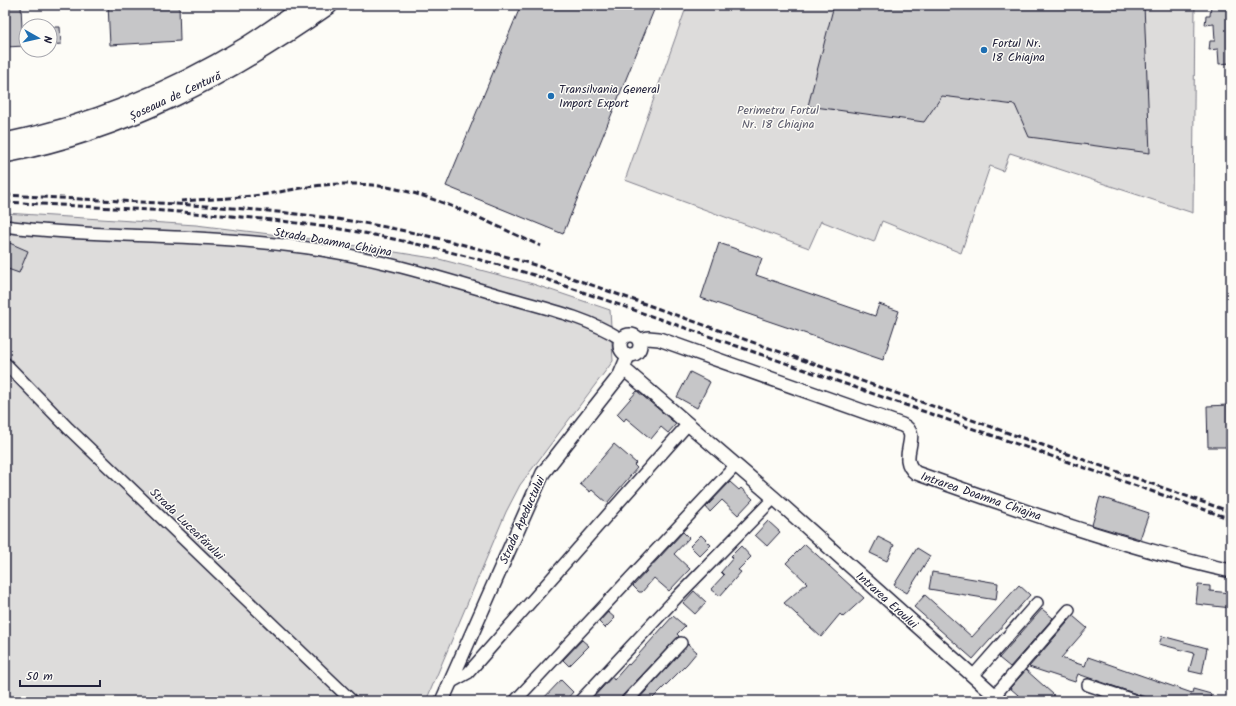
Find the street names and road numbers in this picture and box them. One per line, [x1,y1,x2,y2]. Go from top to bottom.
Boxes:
street label: Șoseaua de Centură [126,66,226,126]
street label: Strada Doamna Chiajna [272,223,394,262]
street label: Intrarea Doamna Chiajna [918,467,1044,526]
street label: Strada Apeductului [495,472,551,567]
street label: Strada Luceafărului [145,484,229,566]
street label: Intrarea Eroului [851,567,923,634]

